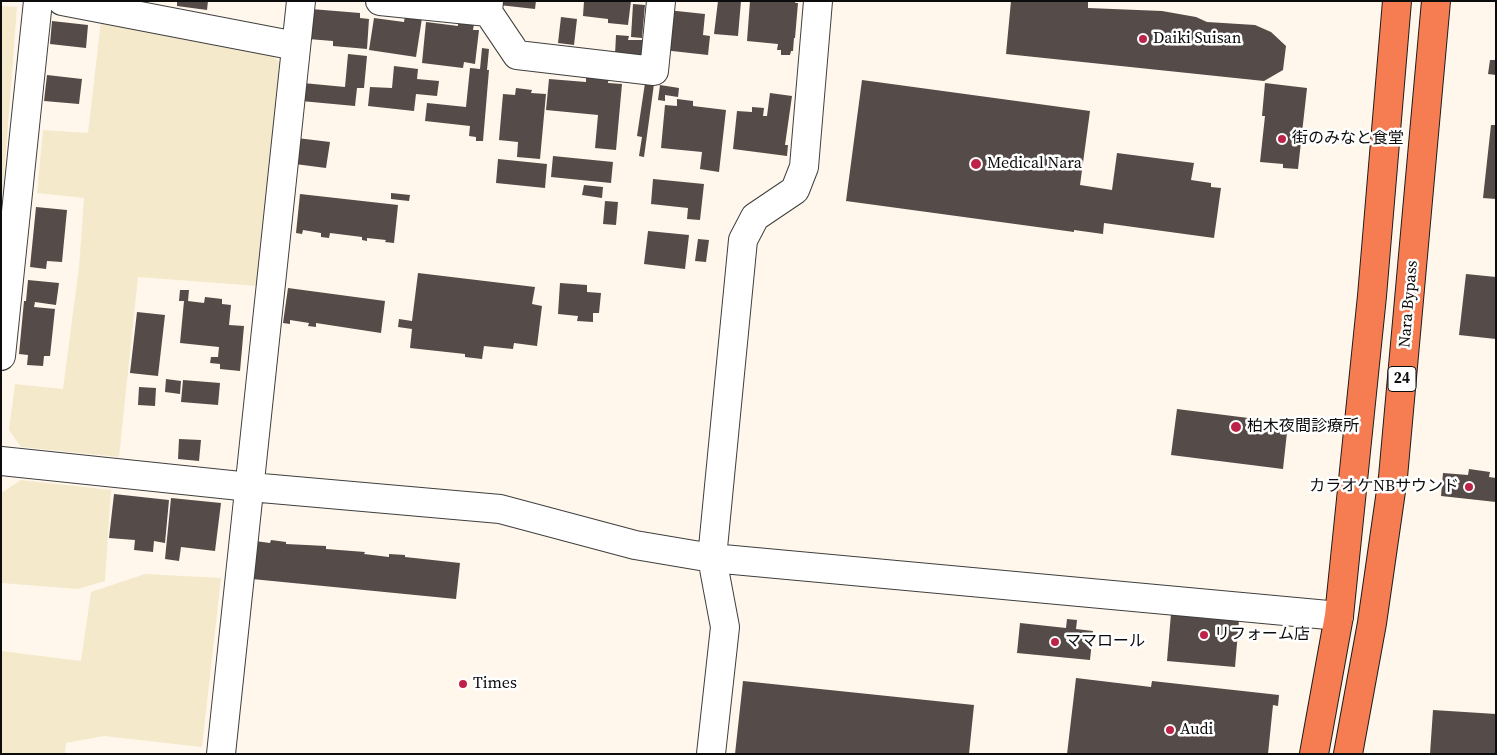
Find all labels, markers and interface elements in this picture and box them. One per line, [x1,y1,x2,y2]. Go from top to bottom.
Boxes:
place label: Daiki Suisan [1153,29,1241,49]
marker: Daiki Suisan [1137,33,1149,45]
place label: 街のみなと食堂 [1292,129,1404,149]
marker: 街のみなと食堂 [1276,133,1288,145]
place label: Medical Nara [987,154,1082,174]
marker: Medical Nara [969,157,983,171]
street label: Nara Bypass [1396,260,1422,348]
road number: 24 [1388,366,1416,392]
place label: 柏木夜間診療所 [1247,417,1359,437]
marker: 柏木夜間診療所 [1229,420,1243,434]
place label: カラオケNBサウンド [1309,477,1459,497]
marker: カラオケNBサウンド [1463,481,1475,493]
place label: リフォーム店 [1214,625,1310,645]
marker: リフォーム店 [1198,629,1210,641]
place label: ママロール [1065,632,1145,652]
marker: ママロール [1049,636,1061,648]
place label: Times [473,674,517,694]
marker: Times [457,678,469,690]
place label: Audi [1180,720,1213,740]
marker: Audi [1164,724,1176,736]

